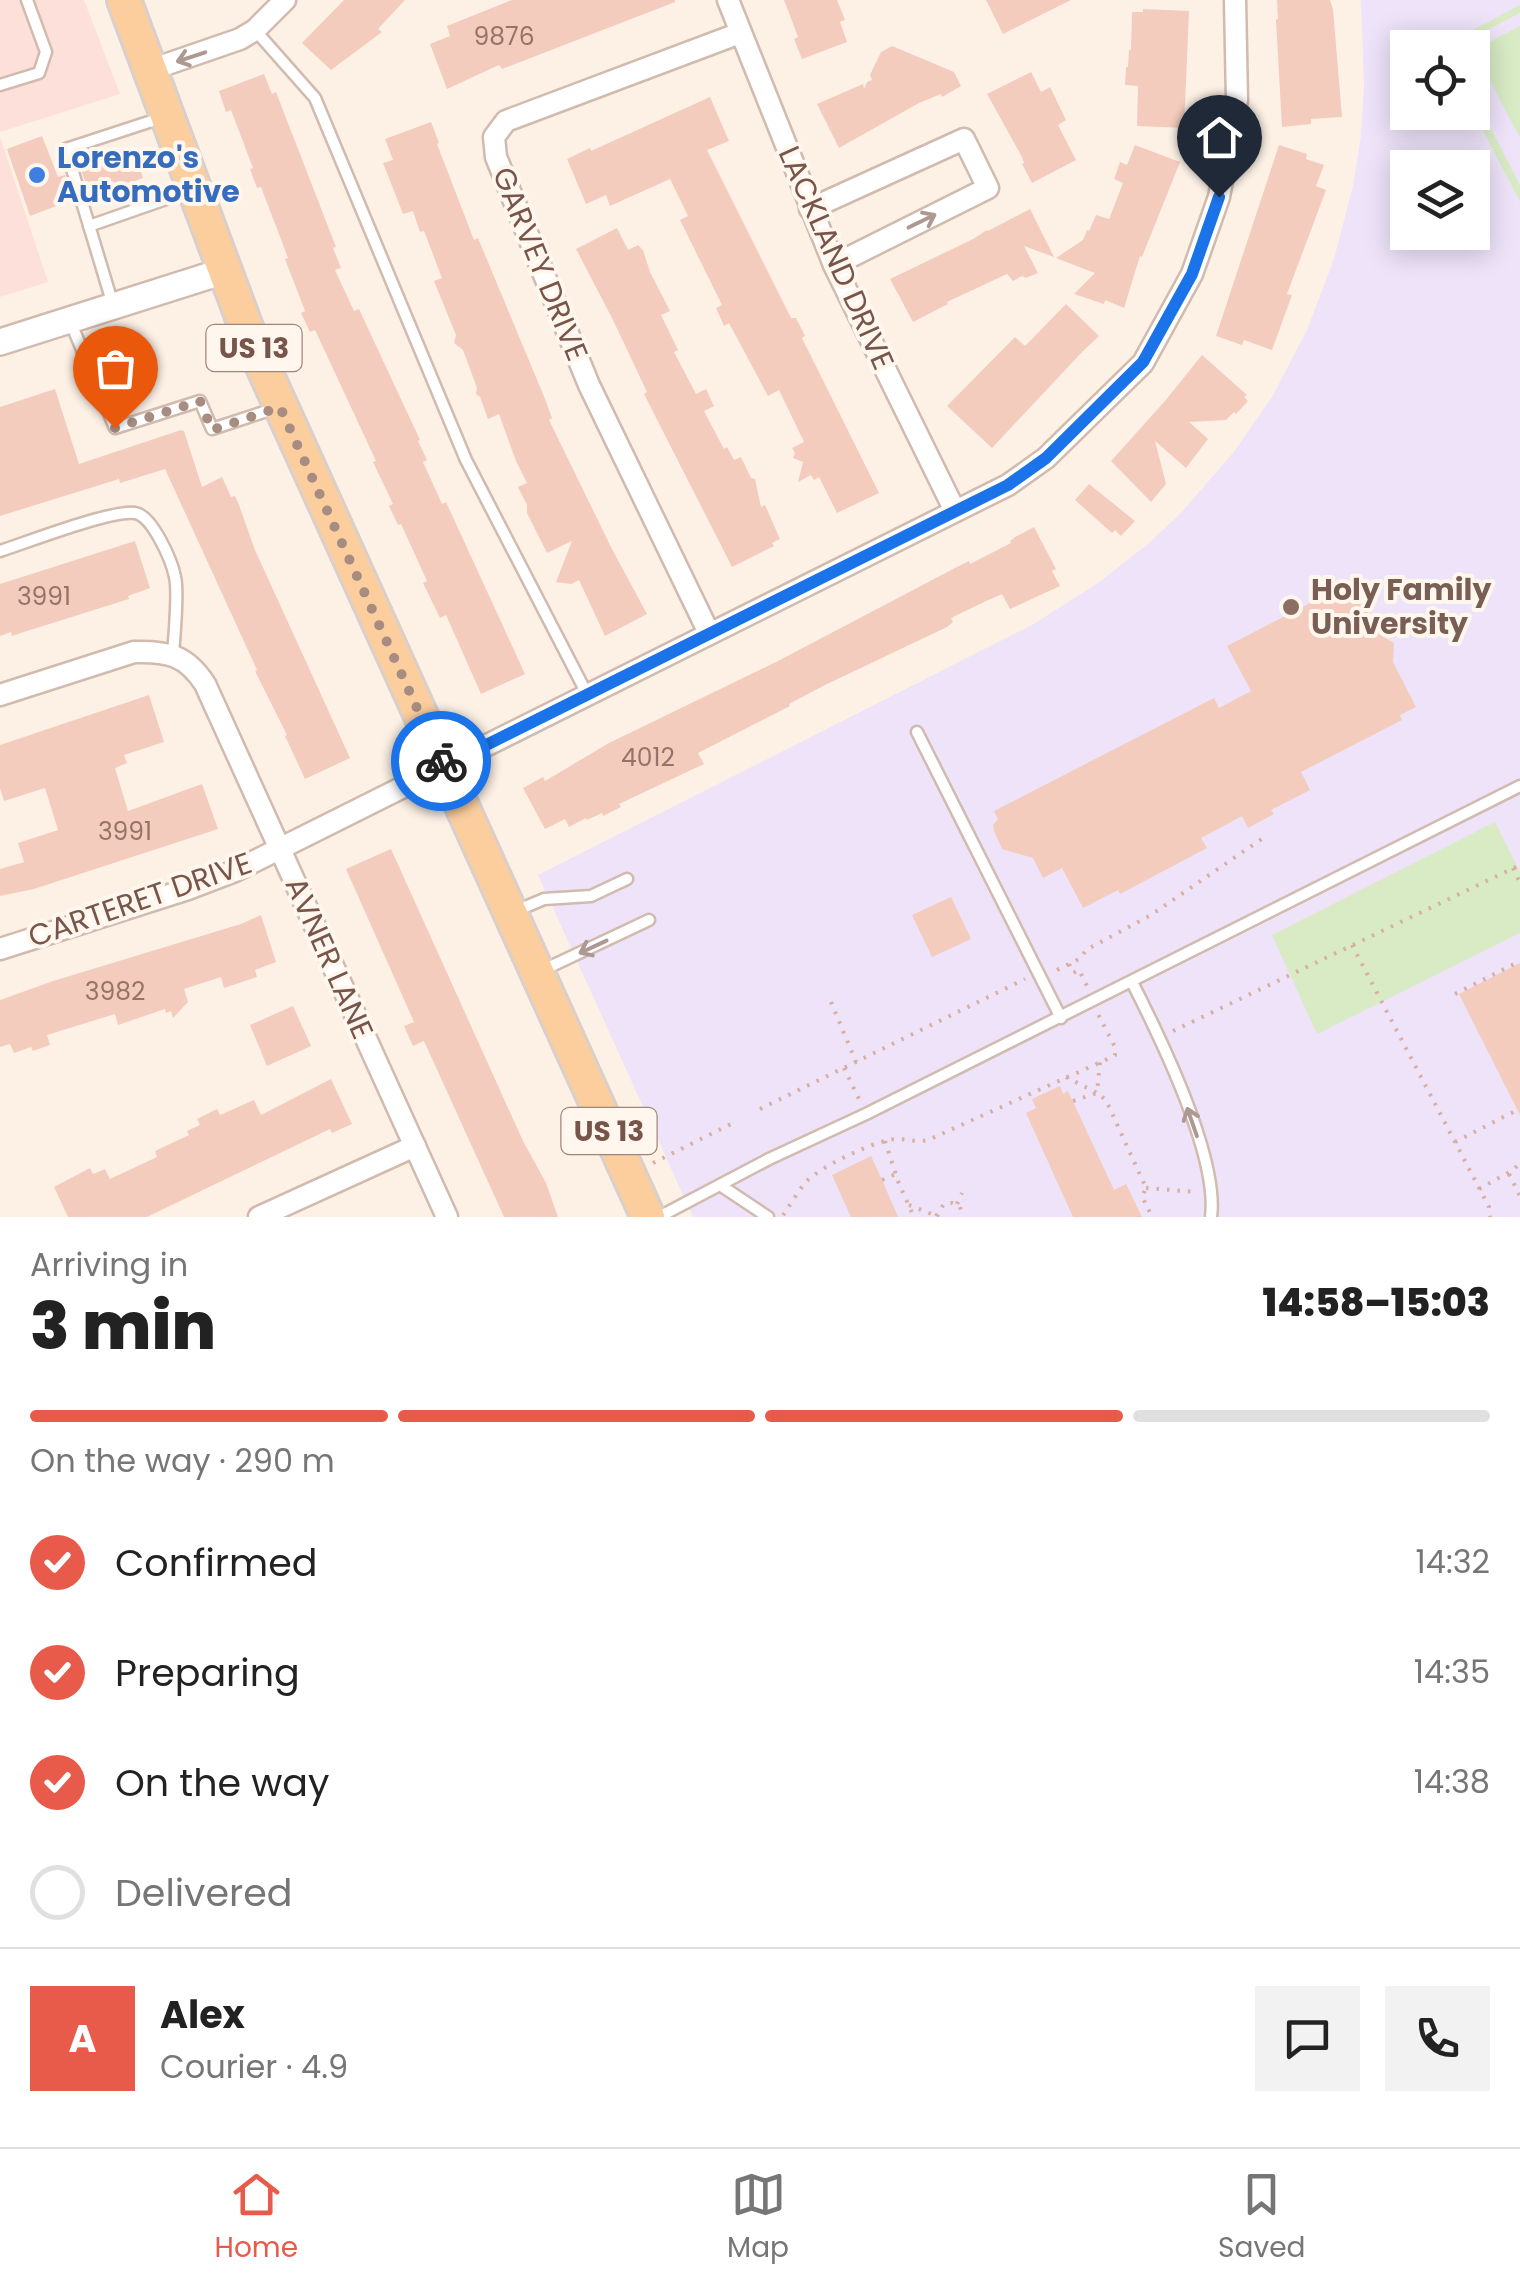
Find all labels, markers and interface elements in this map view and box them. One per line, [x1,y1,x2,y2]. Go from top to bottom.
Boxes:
house number: 9876 [473,19,535,54]
map controls [1390,30,1490,250]
button: locate [1390,30,1490,130]
one-way arrow [175,49,207,67]
pin [1177,95,1262,198]
icon: home [1192,110,1247,165]
place label: Lorenzo's Automotive [57,136,240,213]
street label: LACKLAND DRIVE [768,139,905,376]
button: layers [1390,150,1490,250]
street label: GARVEY DRIVE [482,160,599,367]
marker: Lorenzo's Automotive [26,164,48,186]
one-way arrow [906,211,936,230]
road number: US 13 [206,325,302,371]
pin [73,326,158,429]
icon: bag [88,341,143,396]
place label: Holy Family University [1311,568,1491,645]
house number: 3991 [17,579,71,614]
marker: Holy Family University [1280,596,1302,618]
courier [391,711,491,811]
icon: bike [414,734,469,789]
house number: 4012 [621,740,675,775]
house number: 3991 [98,814,152,849]
street label: CARTERET DRIVE [22,841,257,958]
street label: AVNER LANE [275,870,384,1046]
one-way arrow [579,938,609,957]
house number: 3982 [85,974,145,1009]
road number: US 13 [562,1108,656,1154]
one-way arrow [1182,1108,1200,1139]
text: Arriving in [30,1242,188,1287]
text: 14:58–15:03 [1262,1276,1490,1329]
text: 3 min [30,1281,216,1372]
text: On the way · 290 m [30,1438,335,1483]
icon: check [30,1535,85,1590]
text: Confirmed [115,1536,317,1589]
text: 14:32 [1416,1539,1490,1584]
icon: check [30,1645,85,1700]
text: Preparing [115,1646,300,1699]
text: 14:35 [1414,1649,1490,1694]
icon: check [30,1755,85,1810]
text: On the way [115,1756,329,1809]
text: 14:38 [1414,1759,1490,1804]
text: Delivered [115,1866,292,1919]
button: chat [1255,1986,1360,2091]
button: phone [1385,1986,1490,2091]
text: Alex [160,1988,245,2041]
text: A [68,2012,97,2065]
text: Courier · 4.9 [160,2044,348,2089]
tab: Home [215,2167,298,2269]
tab: Map [727,2167,789,2269]
tab: Saved [1218,2167,1305,2269]

